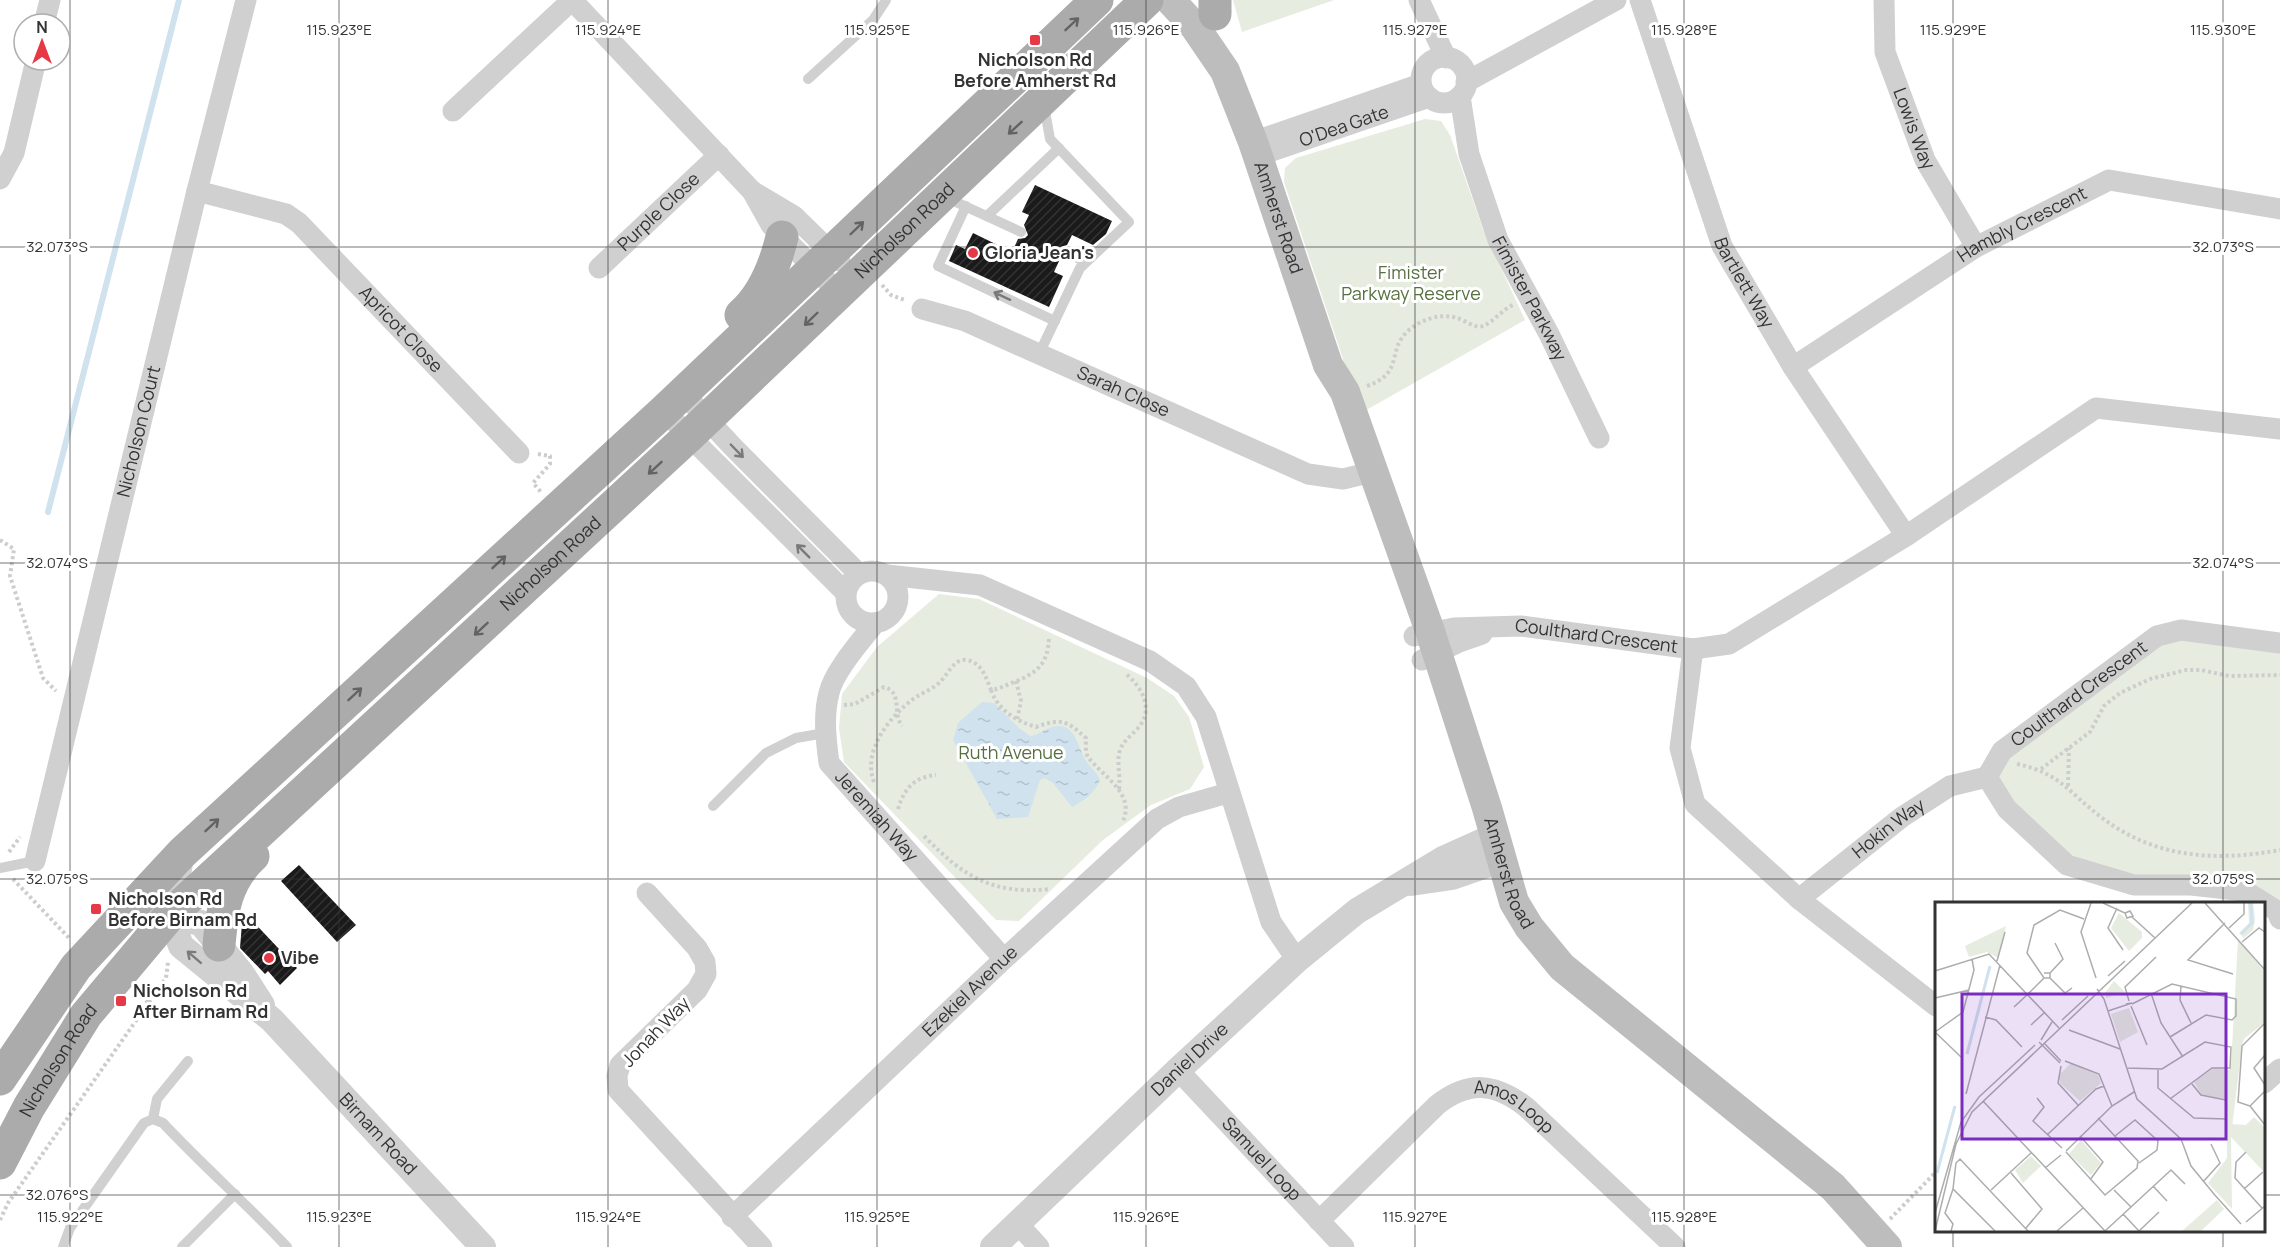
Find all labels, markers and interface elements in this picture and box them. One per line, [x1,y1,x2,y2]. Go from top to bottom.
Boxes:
north arrow [12,12,72,72]
text: N [36,16,48,38]
one-way arrow [1064,17,1079,31]
text: 115.923°E [306,19,372,40]
text: 115.924°E [575,19,641,40]
text: 115.925°E [844,19,910,40]
text: 115.926°E [1113,19,1179,40]
text: 115.927°E [1383,19,1447,40]
text: 115.928°E [1651,19,1717,40]
text: 115.929°E [1920,19,1986,40]
text: 115.930°E [2190,19,2256,40]
marker: Nicholson Rd Before Amherst Rd [1028,33,1042,47]
place label: Nicholson Rd Before Amherst Rd [954,47,1116,92]
street label: Lowis Way [1888,84,1941,174]
street label: O'Dea Gate [1296,99,1392,152]
one-way arrow [1007,121,1022,135]
street label: Amherst Road [1249,158,1309,276]
street label: Purple Close [612,166,704,256]
street label: Nicholson Road [849,177,959,283]
street label: Hambly Crescent [1952,180,2090,267]
one-way arrow [849,221,864,236]
street label: Fimister Parkway [1487,232,1573,365]
street label: Bartlett Way [1709,234,1781,333]
text: 32.073°S [26,236,88,257]
text: 32.073°S [2192,236,2254,257]
place label: Gloria Jean's [985,240,1094,264]
marker: Gloria Jean's [966,246,980,260]
park label: Fimister Parkway Reserve [1341,260,1481,305]
street label: Apricot Close [354,280,449,377]
one-way arrow [993,290,1011,302]
one-way arrow [804,312,819,326]
street label: Sarah Close [1074,360,1174,422]
street label: Nicholson Court [110,363,165,499]
one-way arrow [729,444,744,459]
one-way arrow [647,461,662,475]
street label: Nicholson Road [494,510,606,615]
one-way arrow [796,543,811,558]
text: 32.074°S [26,552,88,573]
text: 32.074°S [2192,552,2254,573]
one-way arrow [491,555,506,569]
street label: Coulthard Crescent [1514,612,1680,658]
one-way arrow [474,622,489,636]
street label: Coulthard Crescent [2005,634,2152,752]
one-way arrow [348,687,363,701]
park label: Ruth Avenue [958,740,1064,764]
street label: Jeremiah Way [830,765,925,866]
street label: Hokin Way [1847,792,1929,863]
street label: Amherst Road [1479,814,1540,933]
one-way arrow [204,818,219,833]
text: 32.075°S [26,868,88,889]
text: 32.075°S [2192,868,2254,889]
place label: Nicholson Rd Before Birnam Rd [108,886,257,931]
marker: Nicholson Rd Before Birnam Rd [89,902,103,916]
inset map [1935,902,2265,1232]
street label: Ezekiel Avenue [916,940,1022,1042]
place label: Vibe [281,945,319,969]
one-way arrow [187,950,202,964]
marker: Vibe [262,951,276,965]
place label: Nicholson Rd After Birnam Rd [133,978,268,1023]
street label: Jonah Way [616,991,695,1072]
marker: Nicholson Rd After Birnam Rd [114,994,128,1008]
street label: Nicholson Road [13,998,102,1121]
street label: Daniel Drive [1145,1017,1233,1101]
street label: Amos Loop [1474,1075,1560,1138]
street label: Birnam Road [335,1087,423,1180]
street label: Samuel Loop [1217,1111,1307,1205]
text: 32.076°S [26,1184,88,1205]
text: 115.922°E [37,1206,103,1227]
text: 115.923°E [306,1206,372,1227]
text: 115.924°E [575,1206,641,1227]
text: 115.925°E [844,1206,910,1227]
text: 115.926°E [1113,1206,1179,1227]
text: 115.927°E [1383,1206,1447,1227]
text: 115.928°E [1651,1206,1717,1227]

